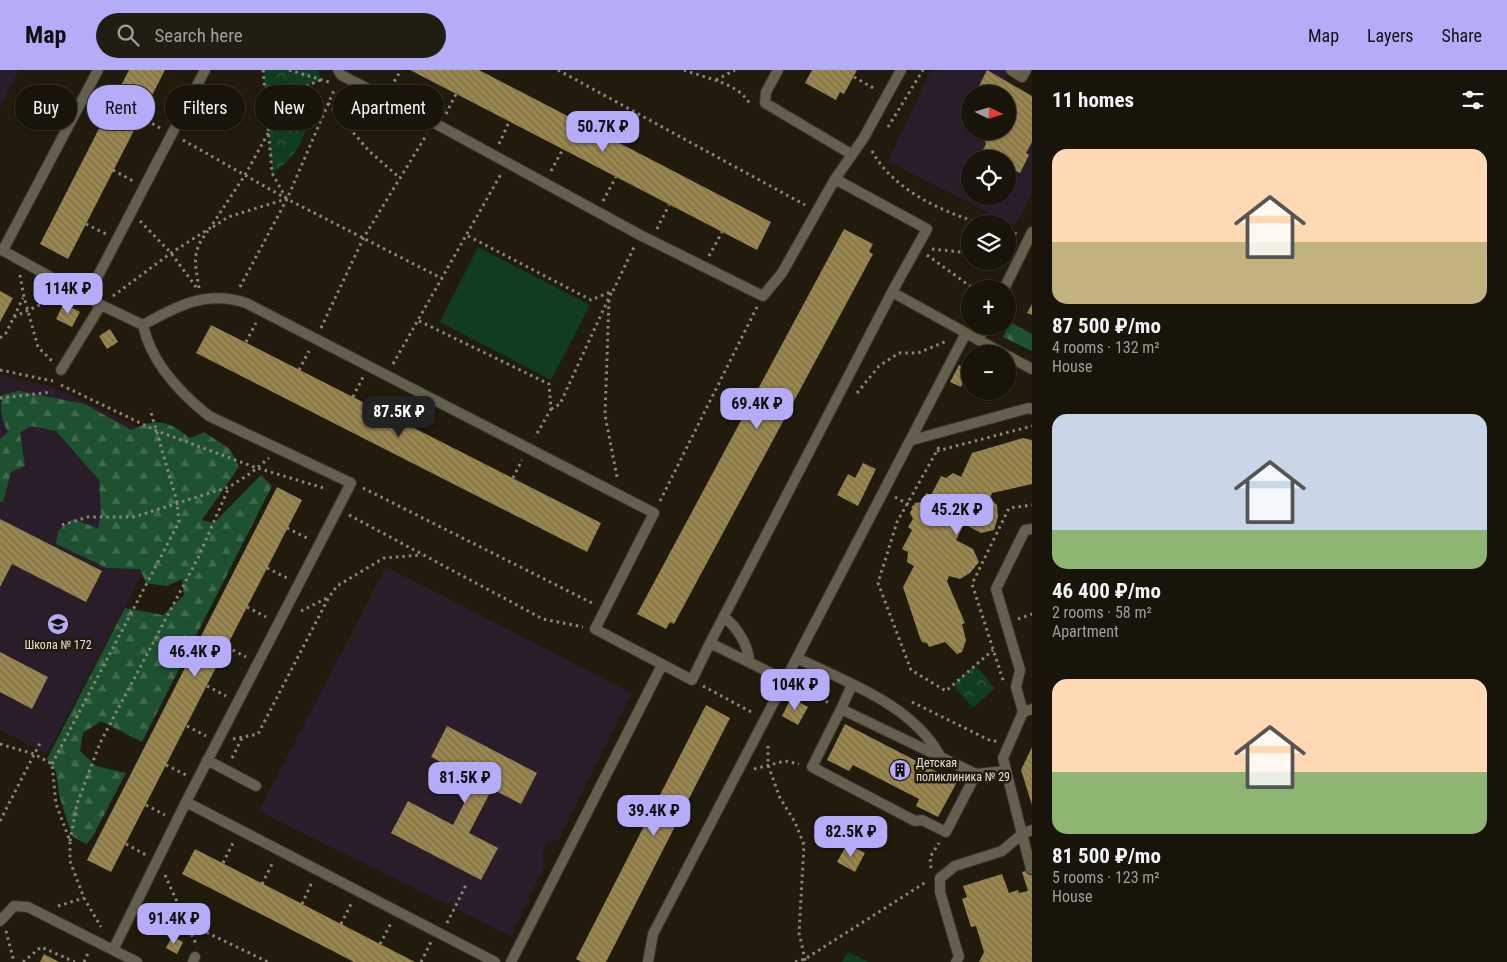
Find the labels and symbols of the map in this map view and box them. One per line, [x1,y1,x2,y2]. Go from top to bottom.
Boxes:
north arrow [961,85,1016,140]
pin: 50.7K ₽ [557,111,649,153]
pin: 114K ₽ [27,272,109,315]
pin: 69.4K ₽ [711,388,803,430]
pin: 87.5K ₽ [353,396,445,438]
pin: 45.2K ₽ [911,494,1003,536]
school or university icon: Школа № 172 [46,612,70,636]
pin: 46.4K ₽ [149,636,241,678]
place label: Школа № 172 [24,638,92,652]
pin: 104K ₽ [754,668,836,711]
place label: Детская поликлиника № 29 [916,756,1010,784]
building icon: Детская поликлиника № 29 [888,758,912,782]
pin: 81.5K ₽ [419,762,511,804]
pin: 39.4K ₽ [608,794,700,837]
pin: 82.5K ₽ [805,816,897,858]
pin: 91.4K ₽ [128,902,220,945]

